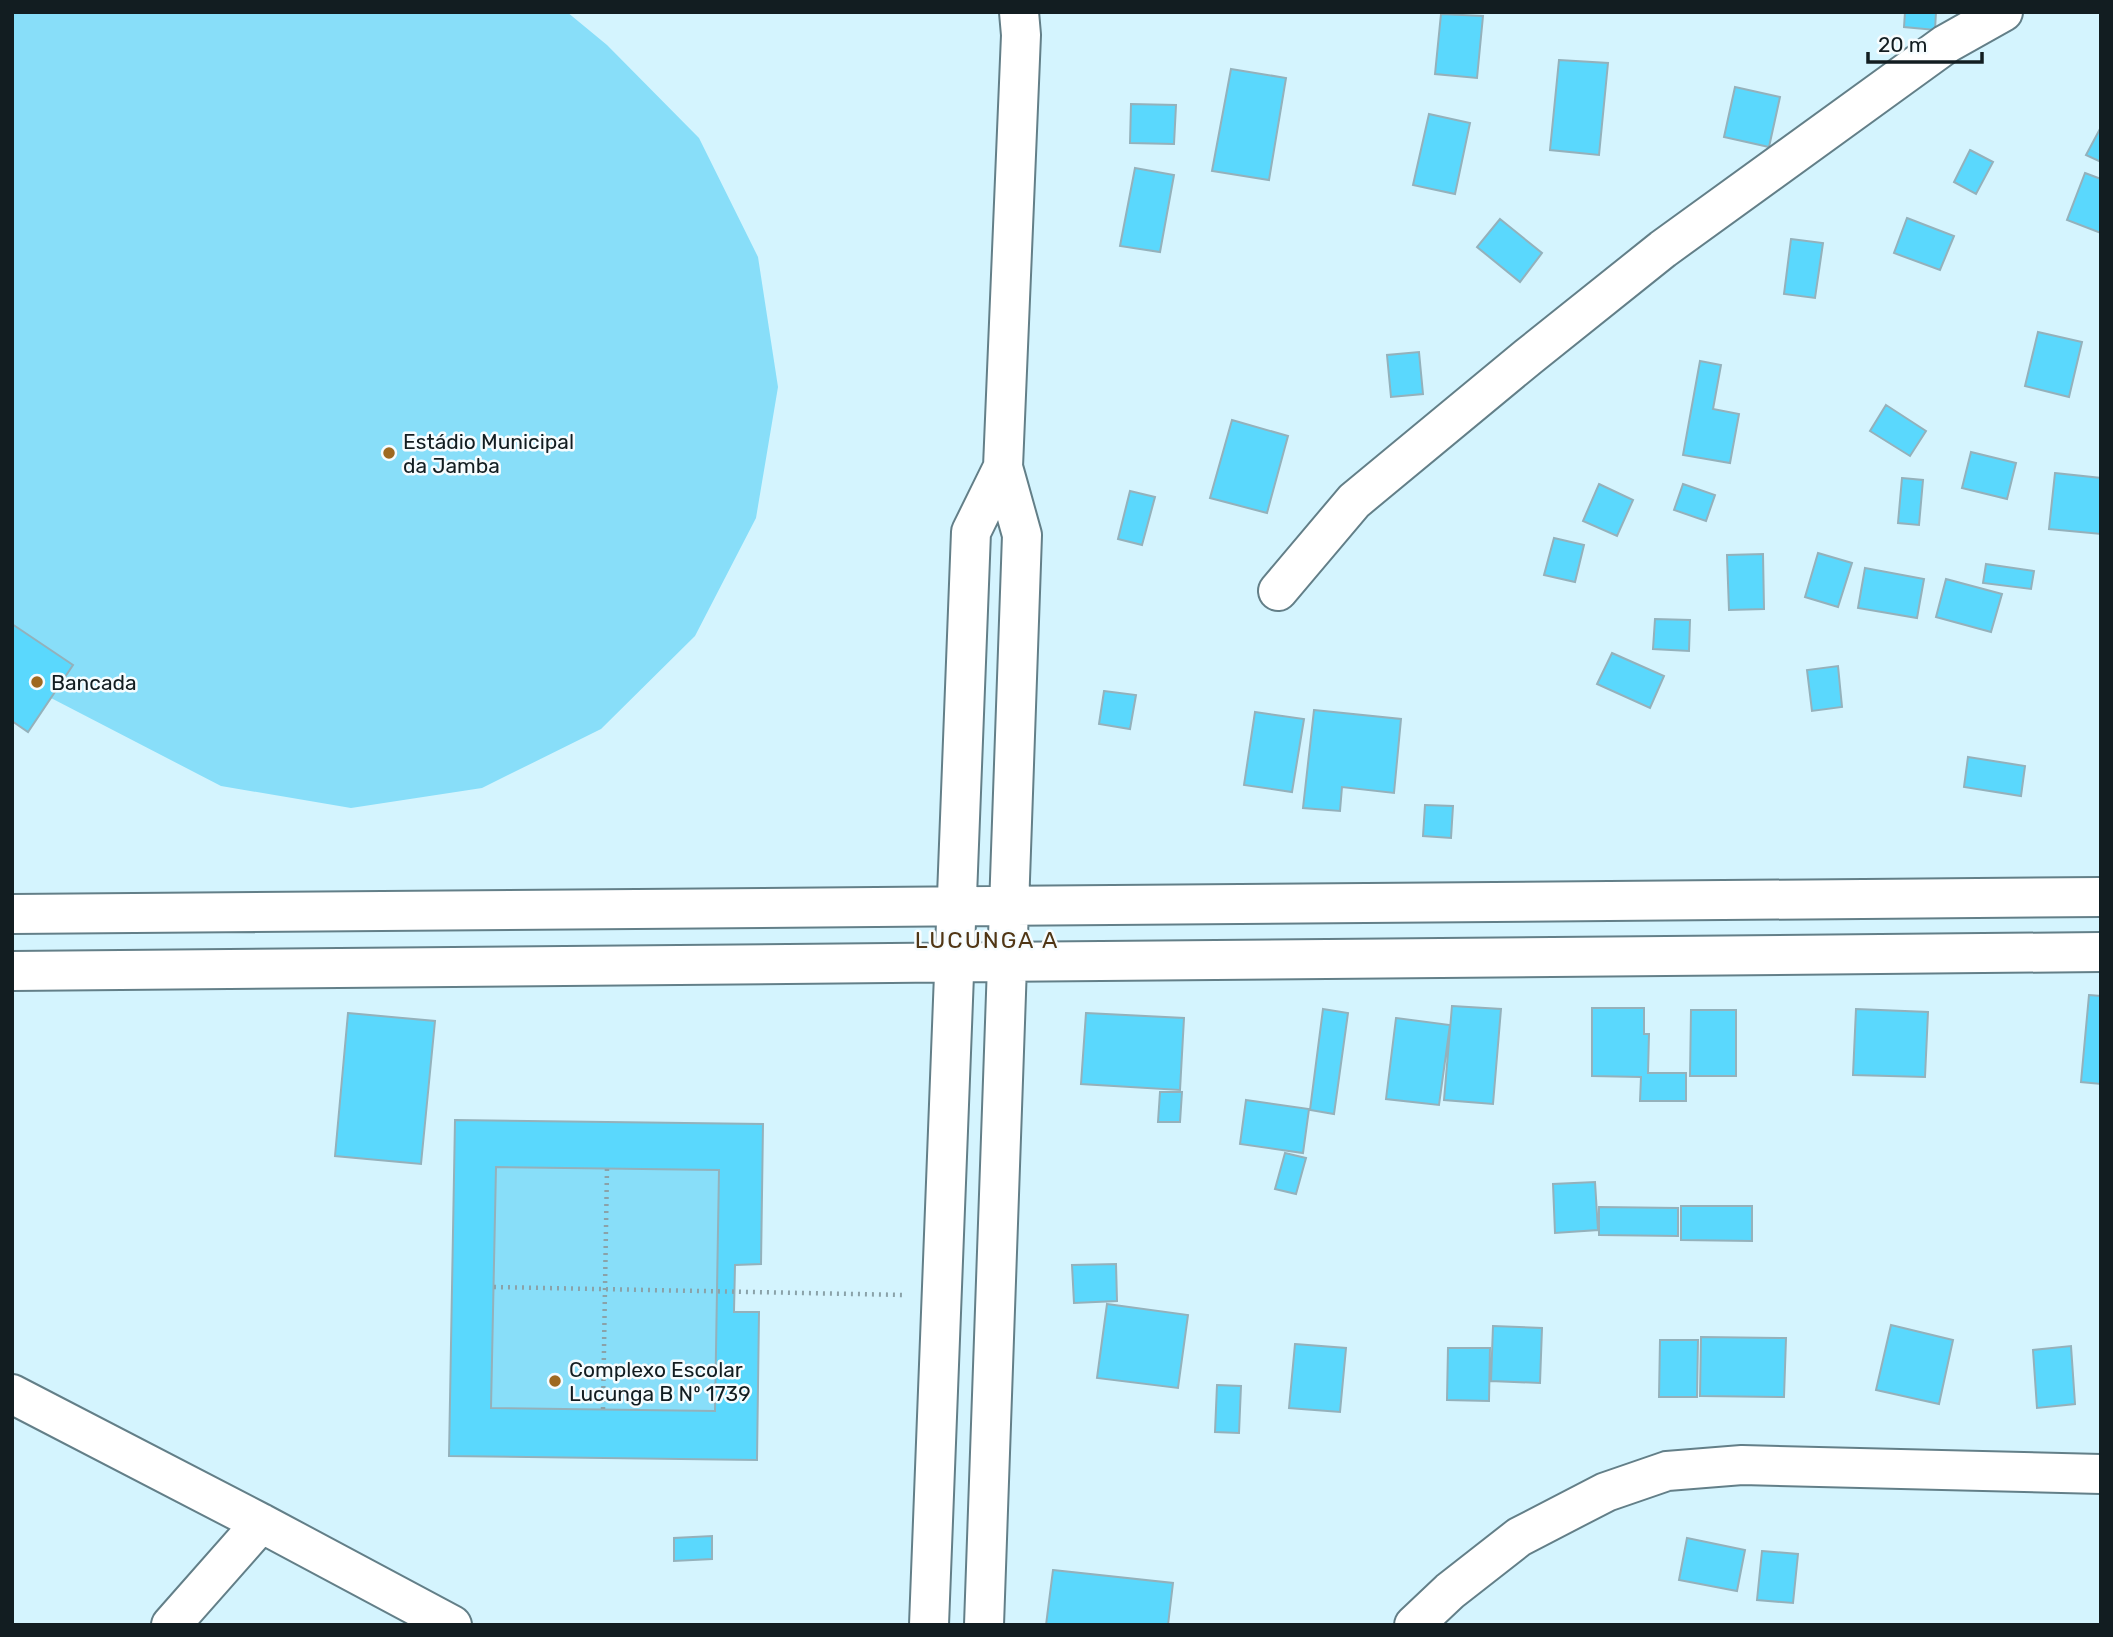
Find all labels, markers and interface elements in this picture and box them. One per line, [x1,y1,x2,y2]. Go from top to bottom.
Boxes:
scale bar [1868,21,1982,65]
text: 20 m [1878,32,1927,57]
place label: Estádio Municipal da Jamba [403,429,574,478]
marker: Estádio Municipal da Jamba [381,445,397,461]
place label: Bancada [51,670,137,695]
marker: Bancada [29,674,45,690]
district label: LUCUNGA A [915,926,1059,954]
place label: Complexo Escolar Lucunga B Nº 1739 [569,1357,751,1406]
marker: Complexo Escolar Lucunga B Nº 1739 [547,1373,563,1389]

